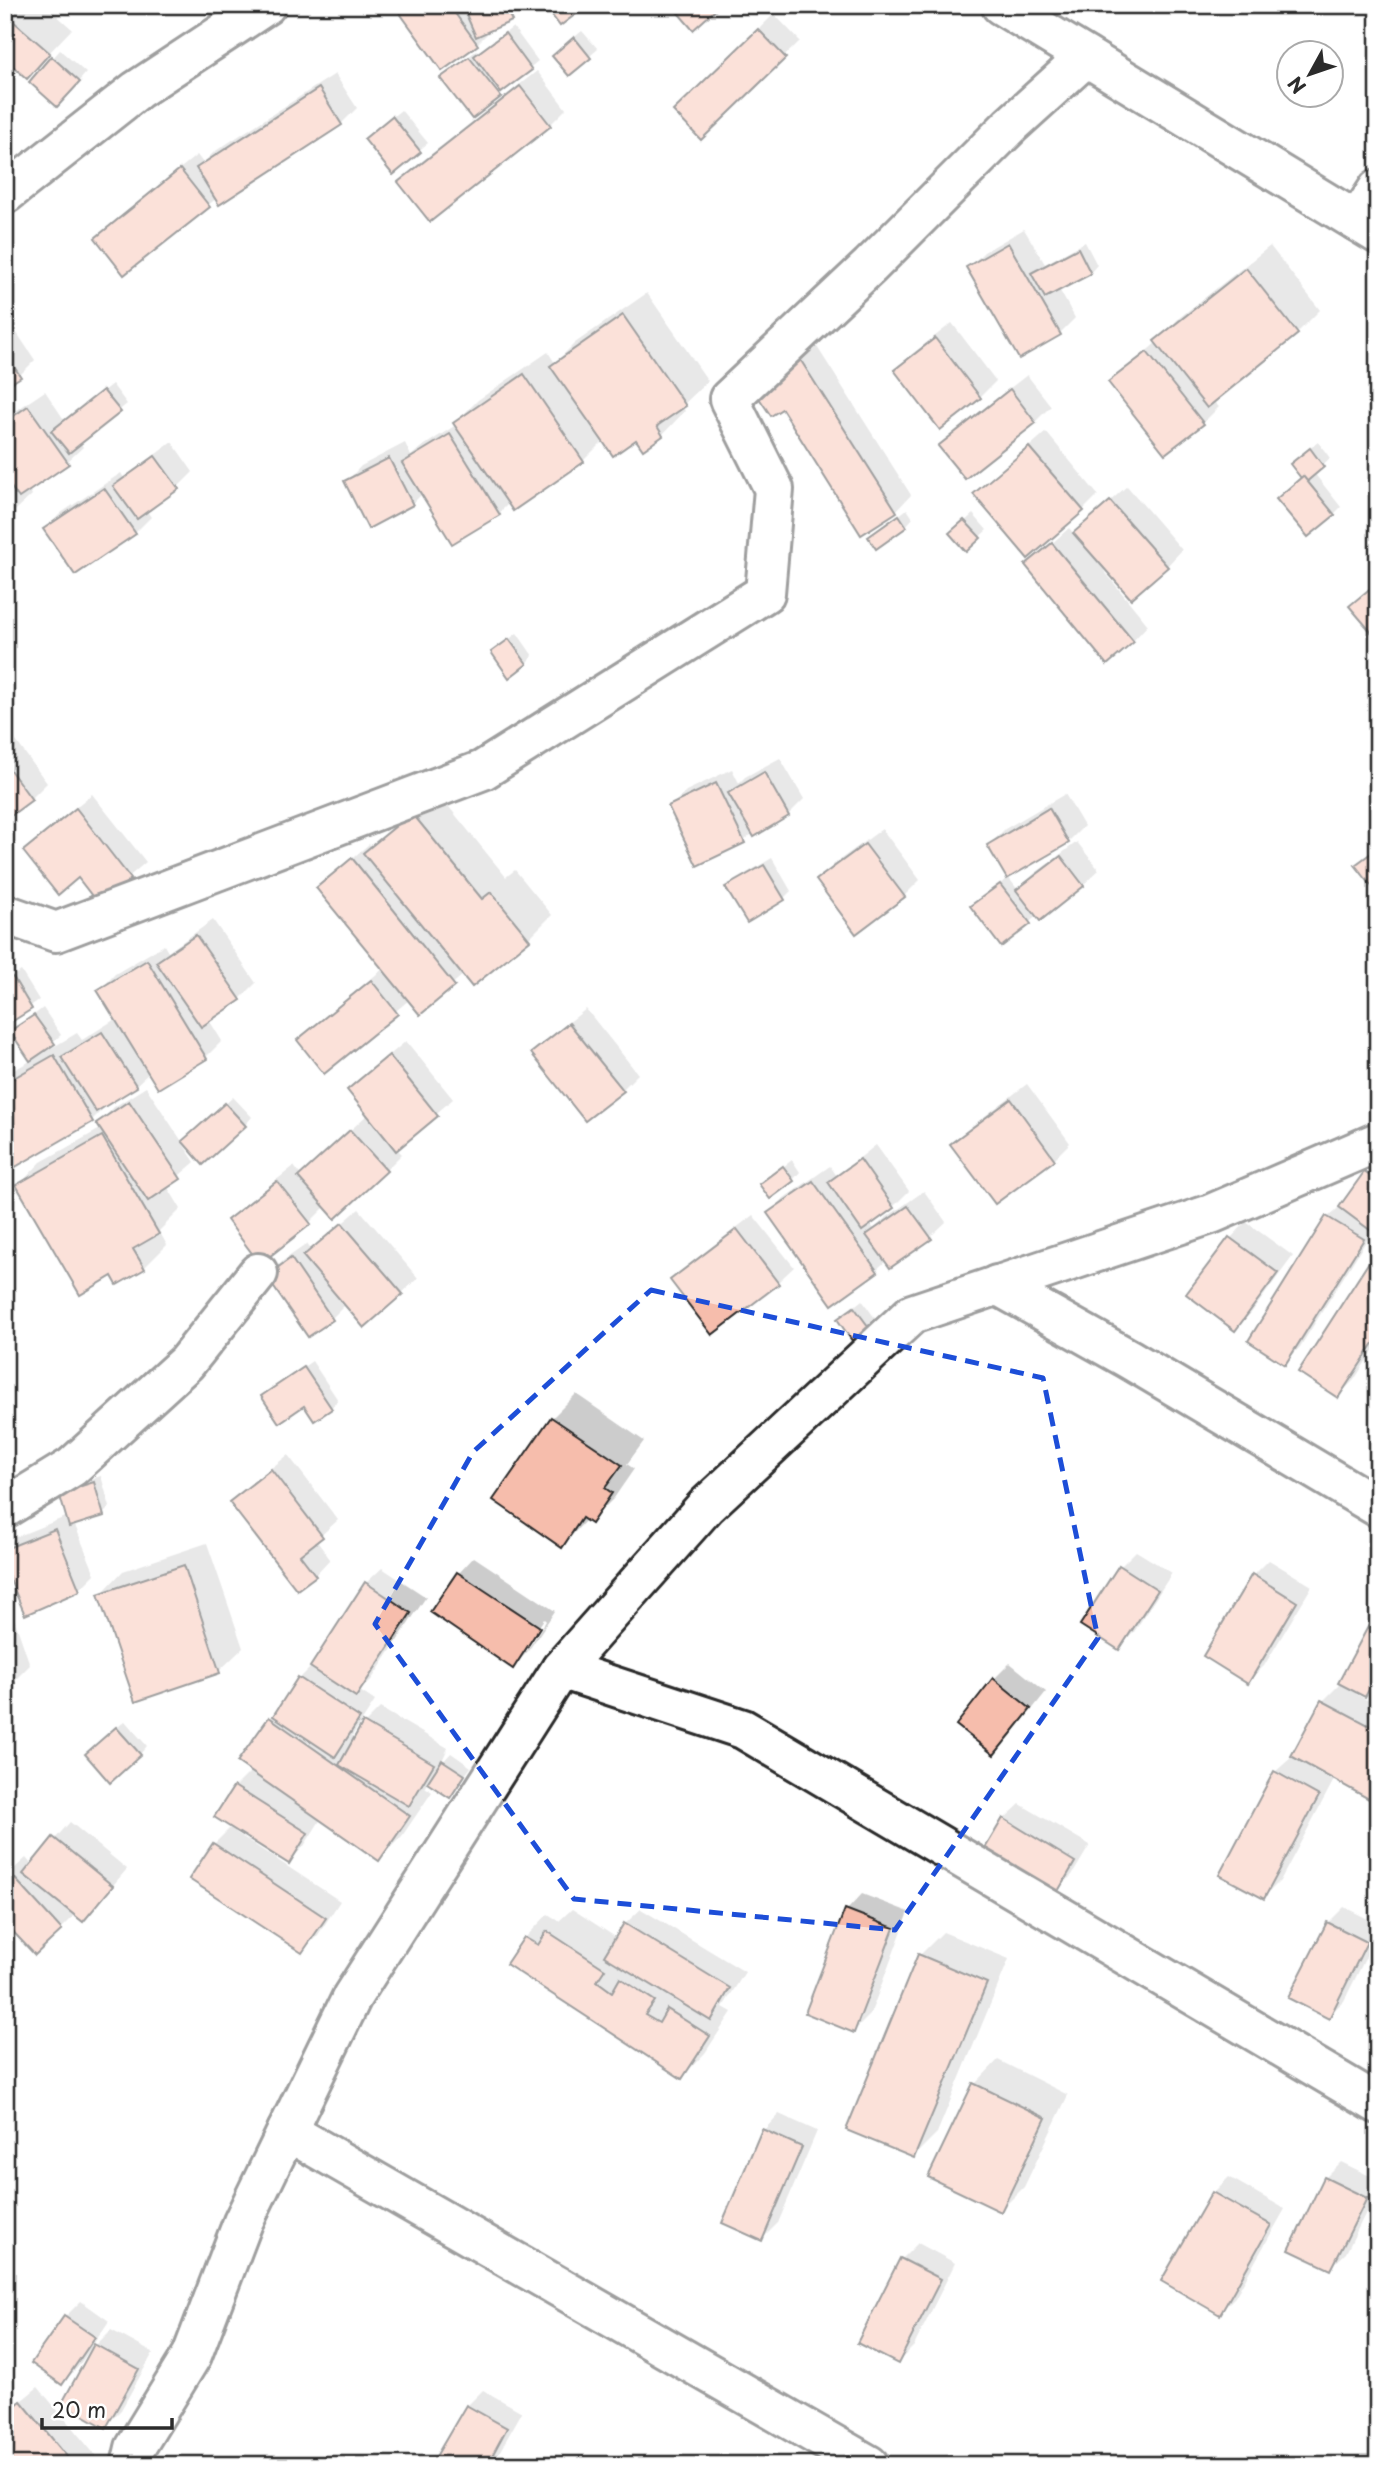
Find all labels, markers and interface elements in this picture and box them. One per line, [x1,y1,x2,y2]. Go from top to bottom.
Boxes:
north arrow [1274,38,1344,108]
text: N [1281,71,1312,100]
scale bar [42,2386,172,2430]
text: 20 m [52,2393,106,2425]

